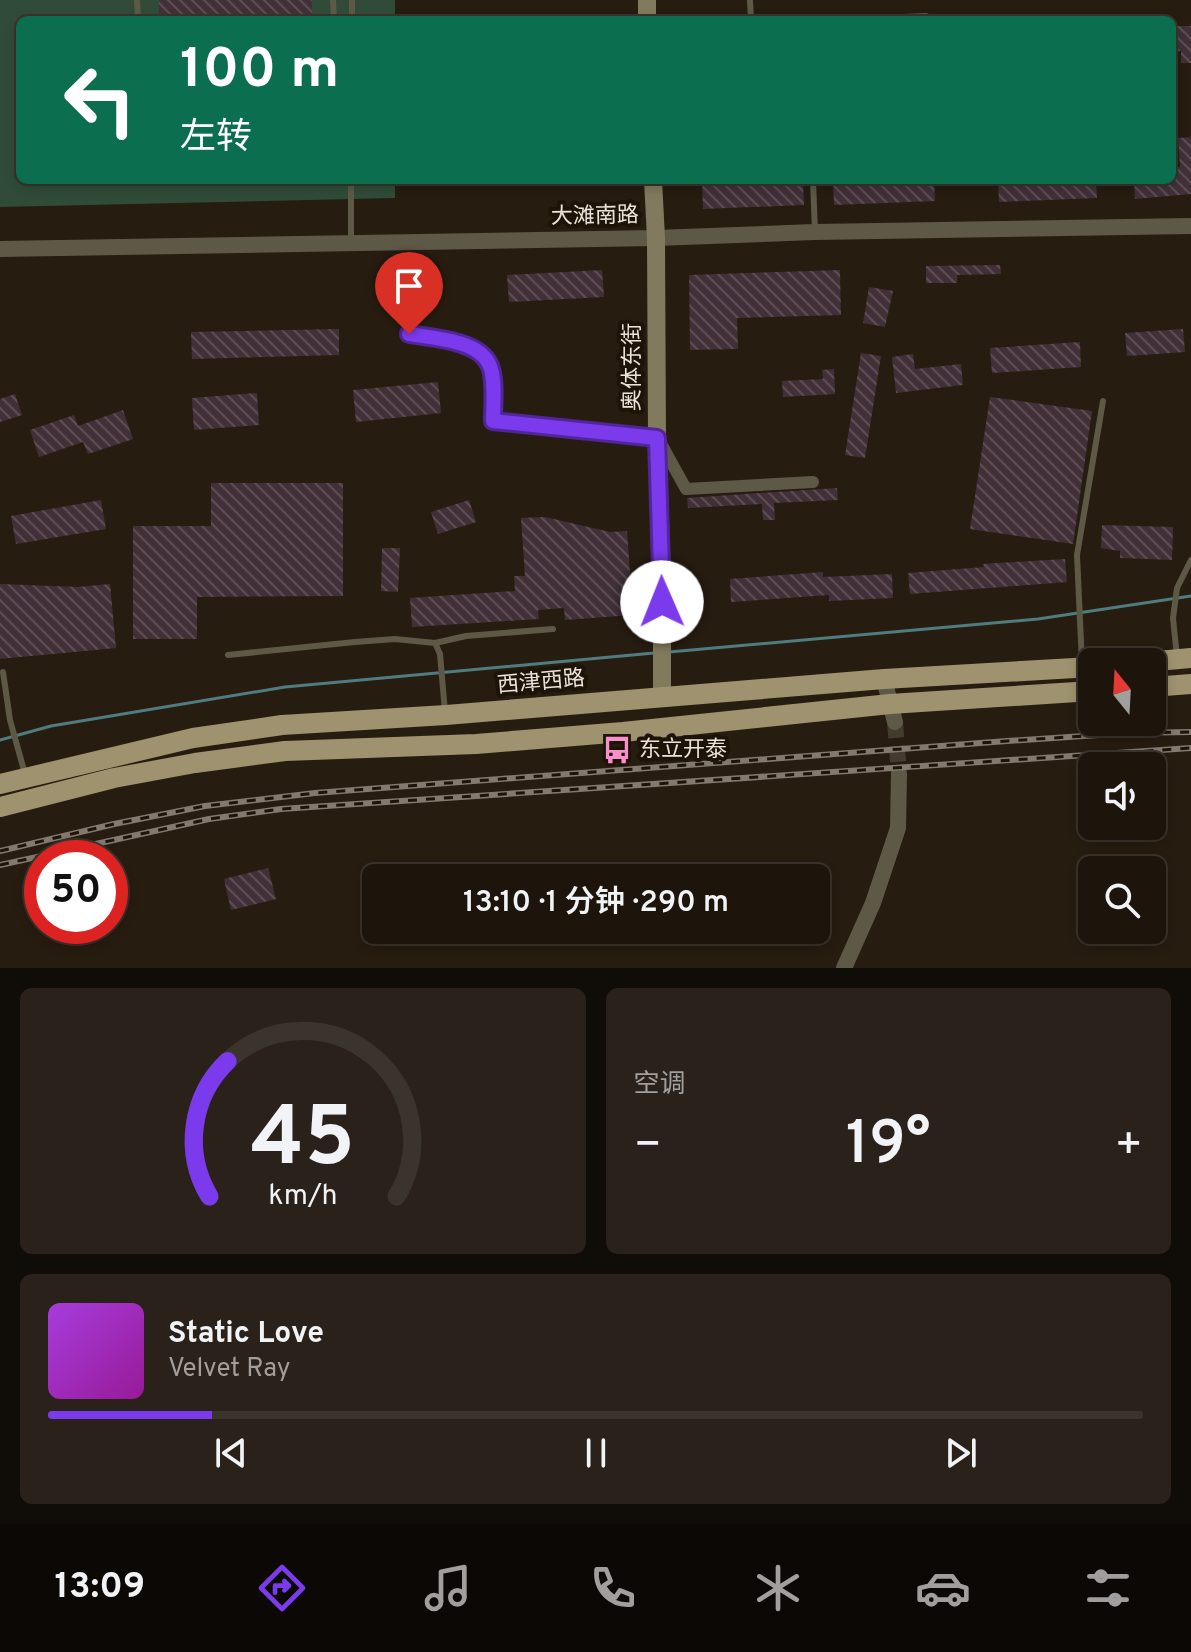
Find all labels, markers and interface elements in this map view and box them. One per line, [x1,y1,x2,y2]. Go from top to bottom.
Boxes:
text: 100 m [180,37,339,107]
icon: left [48,48,152,152]
text: 左转 [180,116,252,162]
street label: 大滩南路 [551,203,639,231]
pin [375,252,443,334]
icon: arrive [387,264,431,308]
street label: 奥体东街 [620,323,647,411]
position arrow [620,560,704,644]
north arrow [1078,648,1166,736]
map controls [1078,648,1166,944]
street label: 西津西路 [496,666,586,700]
bus stop icon: 东立开泰 [602,735,632,765]
place label: 东立开泰 [639,737,727,764]
button: sound [1078,752,1166,840]
speed limit sign: 50 [24,840,128,944]
button: search [1078,856,1166,944]
text: 13:10 · 1 分钟 · 290 m [463,885,729,922]
text: 空调 [634,1069,686,1102]
text: 45 [251,1090,355,1195]
text: 19° [846,1109,931,1185]
text: − [634,1119,662,1175]
text: + [1115,1119,1143,1175]
text: km/h [268,1179,337,1215]
text: Static Love [168,1316,324,1353]
text: Velvet Ray [168,1353,291,1386]
icon: previous [209,1431,253,1475]
icon: pause [574,1431,618,1475]
icon: next [939,1431,983,1475]
icon: directions [254,1560,310,1616]
icon: music [420,1560,476,1616]
icon: phone [585,1560,641,1616]
icon: climate [750,1560,806,1616]
icon: car [915,1560,971,1616]
icon: filters [1080,1560,1136,1616]
text: 13:09 [55,1565,145,1611]

